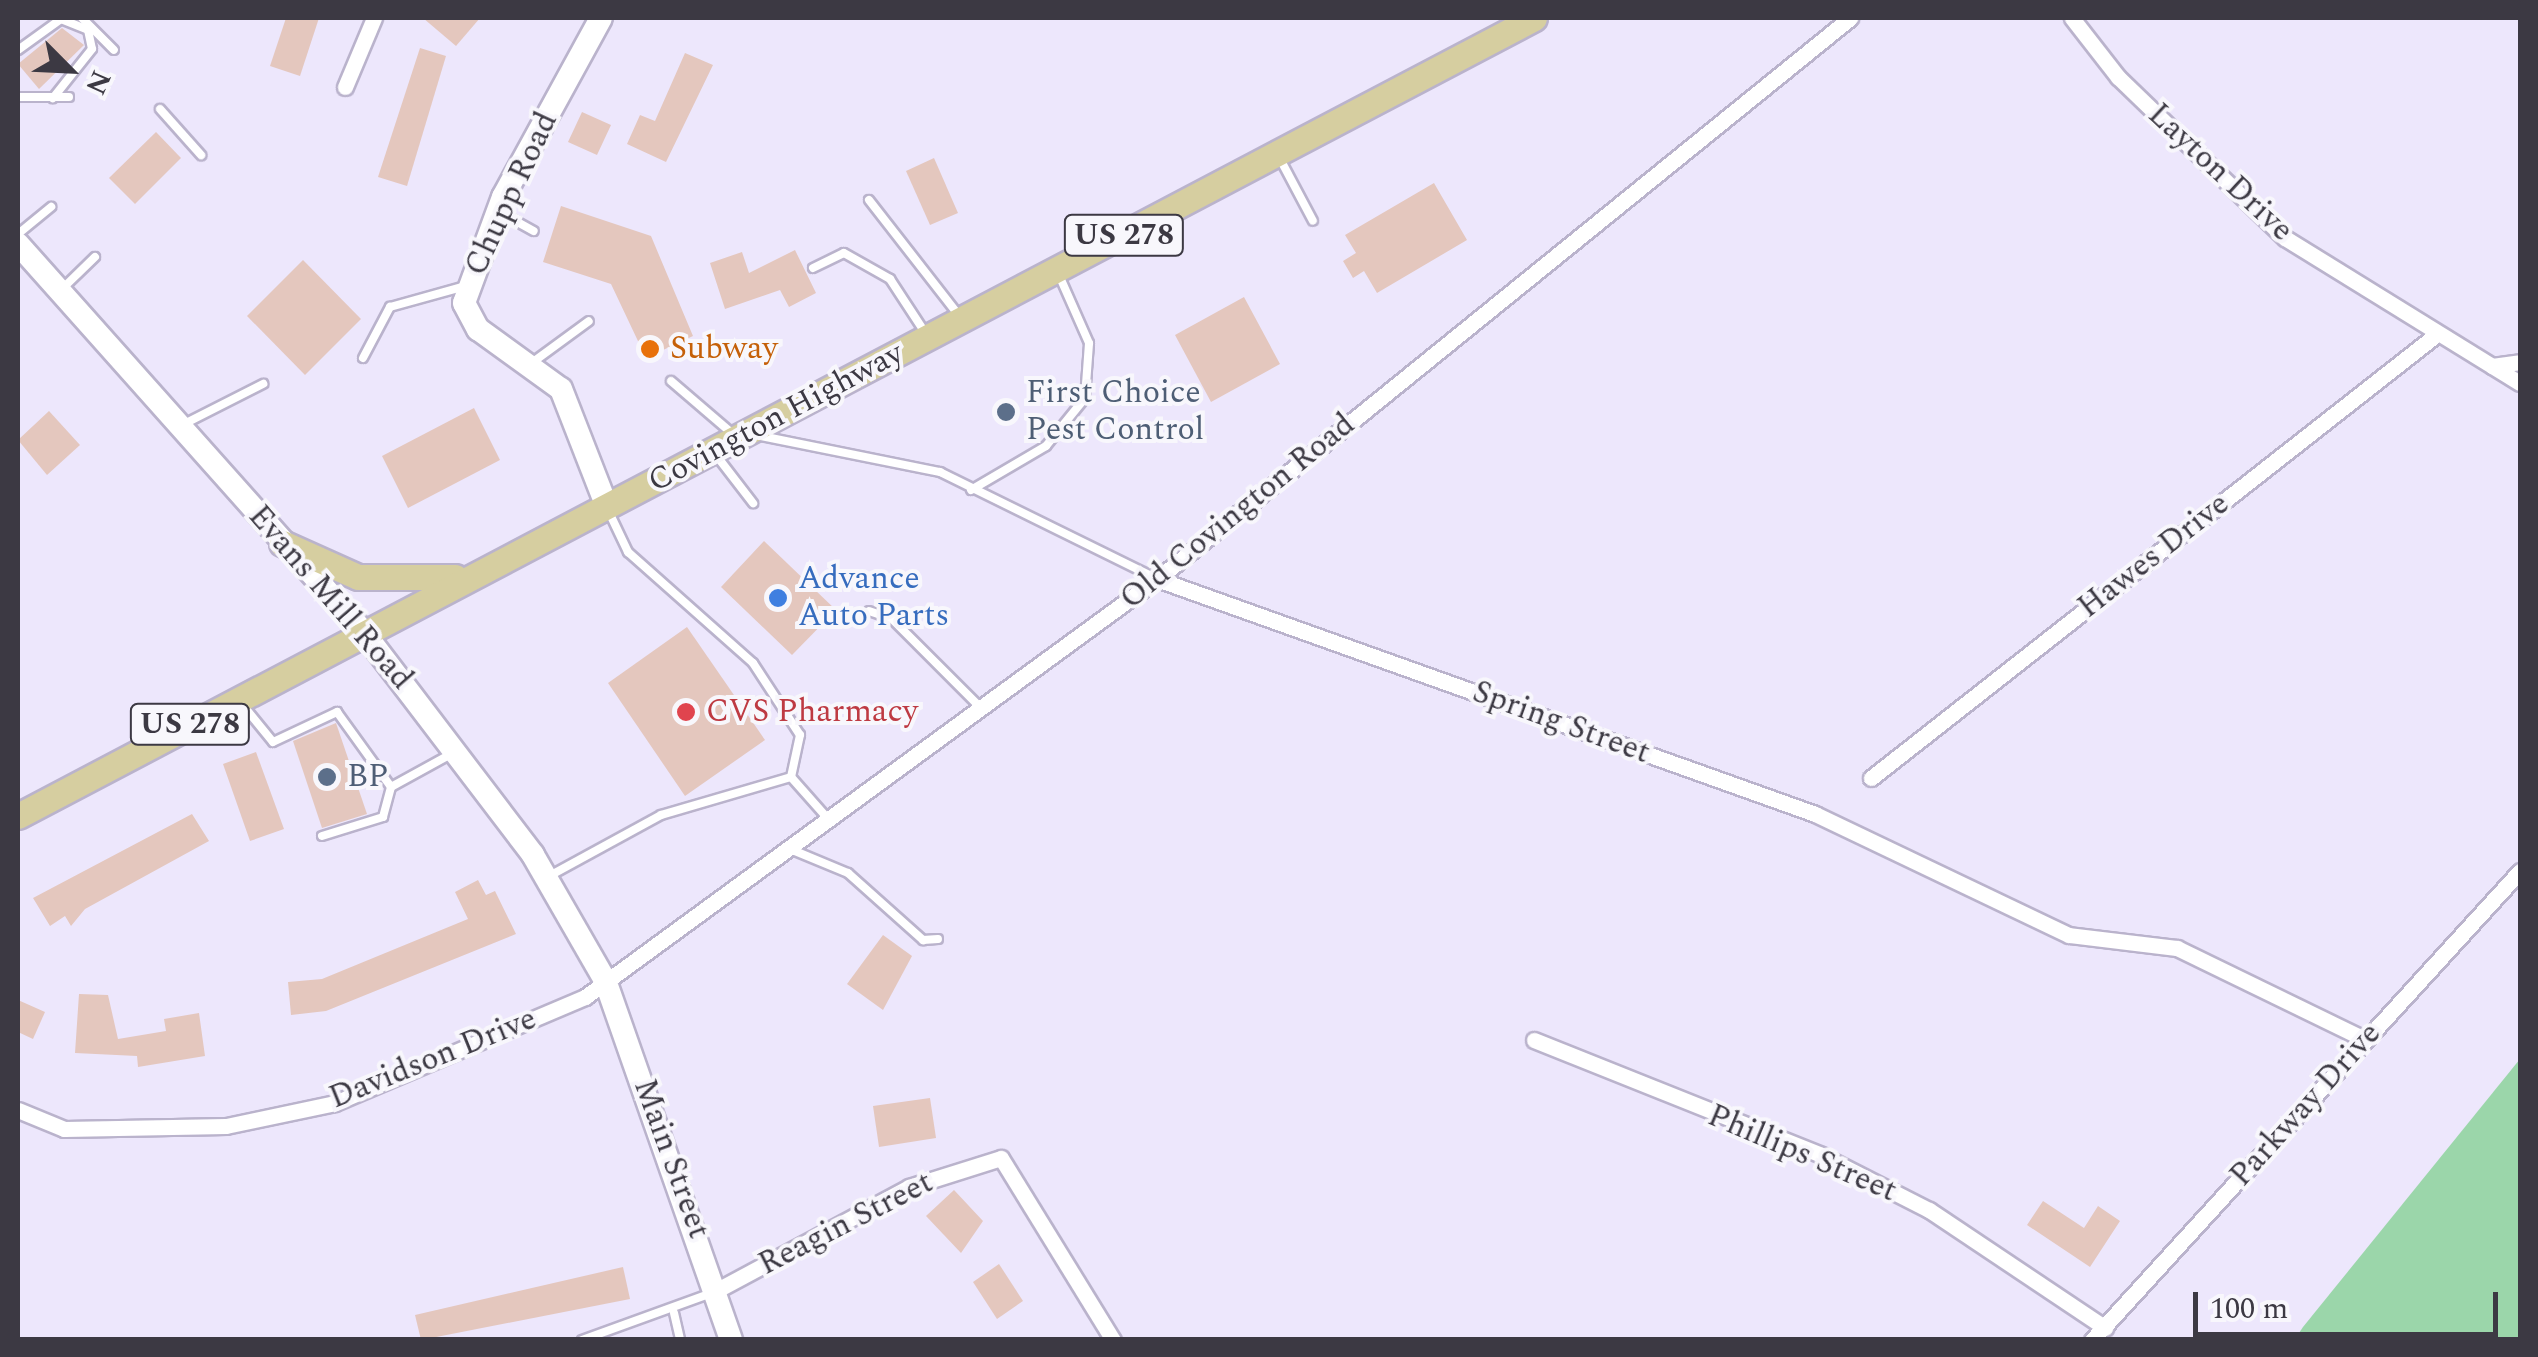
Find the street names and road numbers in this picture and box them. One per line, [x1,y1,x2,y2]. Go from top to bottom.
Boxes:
street label: Layton Drive [2139,96,2301,250]
street label: Chupp Road [457,106,567,282]
road number: US 278 [1062,210,1186,260]
street label: Covington Highway [642,335,910,501]
street label: Old Covington Road [1113,406,1363,618]
street label: Hawes Drive [2071,485,2237,627]
street label: Evans Mill Road [239,498,421,698]
street label: Spring Street [1467,673,1655,773]
road number: US 278 [128,699,252,749]
street label: Davidson Drive [324,1000,542,1118]
street label: Parkway Drive [2222,1015,2390,1195]
street label: Main Street [624,1074,718,1244]
street label: Phillips Street [1702,1097,1902,1211]
street label: Reagin Street [752,1164,940,1284]

